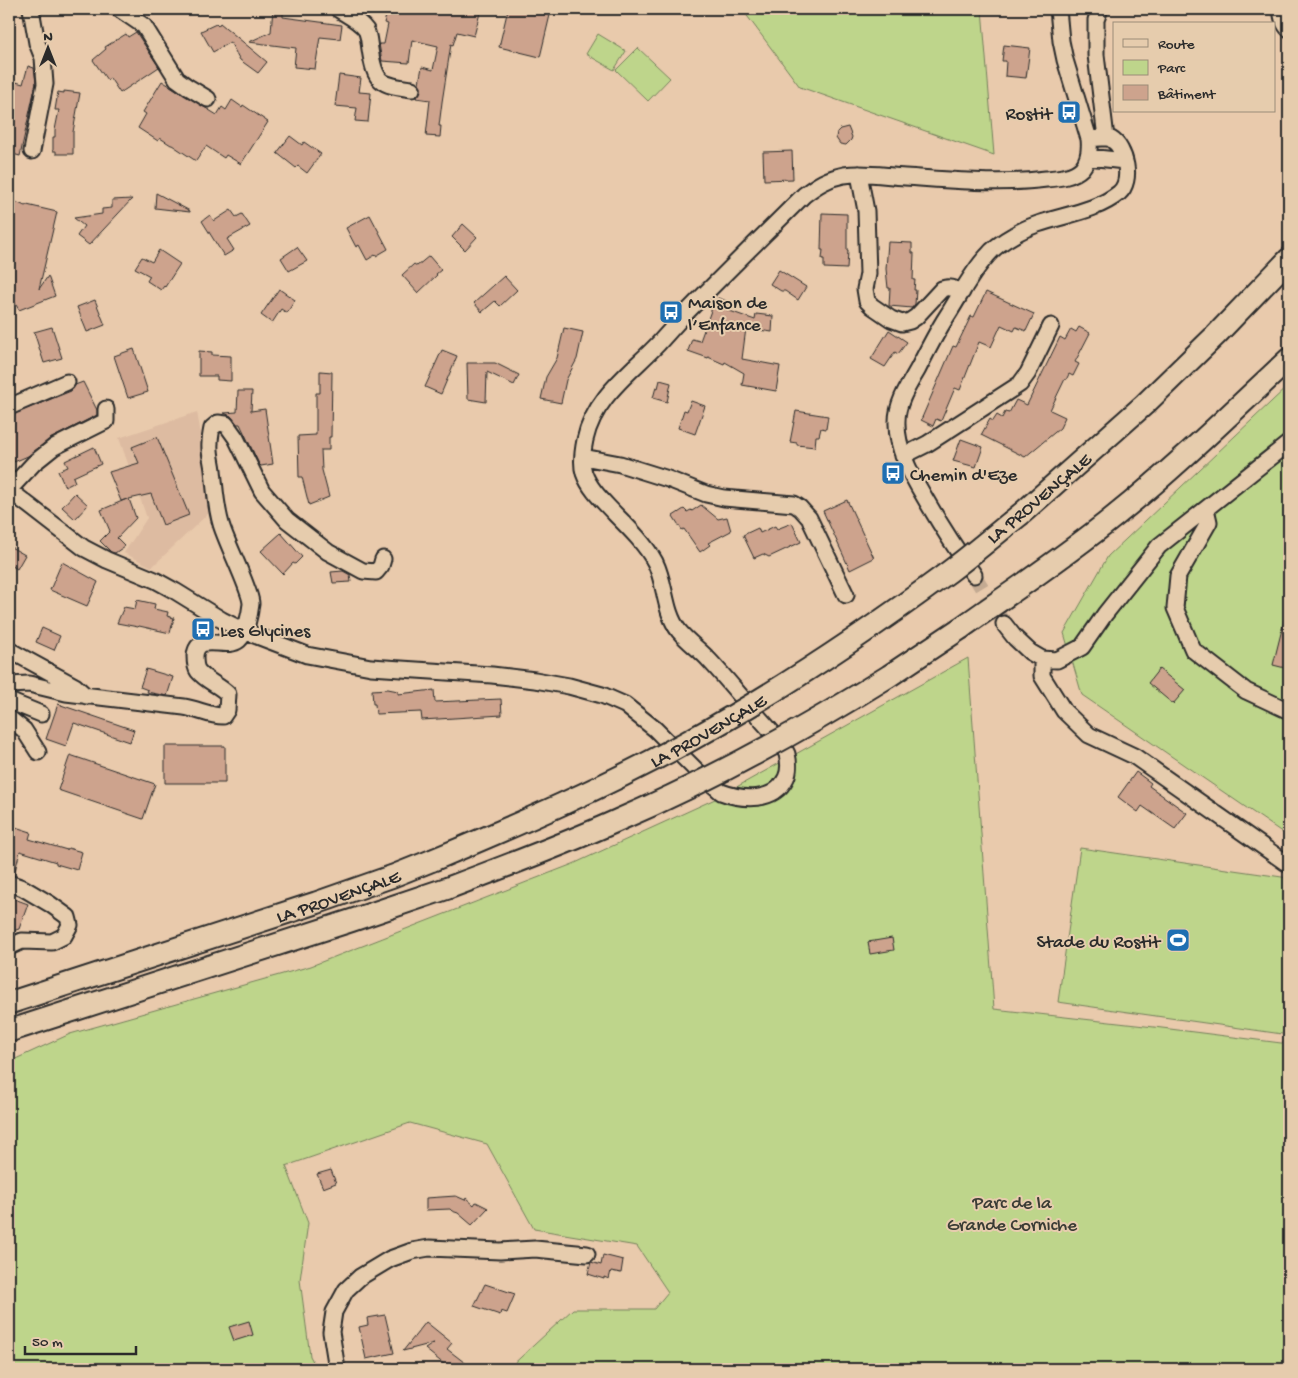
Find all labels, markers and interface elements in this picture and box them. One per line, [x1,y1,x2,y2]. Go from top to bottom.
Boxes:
north arrow [22,22,72,72]
legend [1113,22,1276,112]
text: N [43,29,53,46]
text: Route [1158,36,1195,54]
text: Parc [1157,60,1186,78]
text: Bâtiment [1157,86,1217,104]
bus stop icon: Rostit [1056,99,1082,125]
place label: Rostit [1006,104,1054,127]
place label: Maison de l’Enfance [688,293,767,338]
bus stop icon: Maison de l’Enfance [658,299,684,325]
street label: LA PROVENÇALE [983,448,1098,550]
bus stop icon: Chemin d'Eze [880,460,906,486]
place label: Chemin d'Eze [910,465,1018,488]
bus stop icon: Les Glycines [190,616,216,642]
place label: Les Glycines [220,621,311,644]
street label: LA PROVENÇALE [647,690,772,775]
street label: LA PROVENÇALE [274,866,406,930]
sports icon: Stade du Rostit [1165,927,1191,953]
place label: Stade du Rostit [1036,932,1162,955]
park label: Parc de la Grande Corniche [947,1193,1077,1238]
scale bar [25,1323,136,1355]
text: 50 m [32,1334,63,1352]

